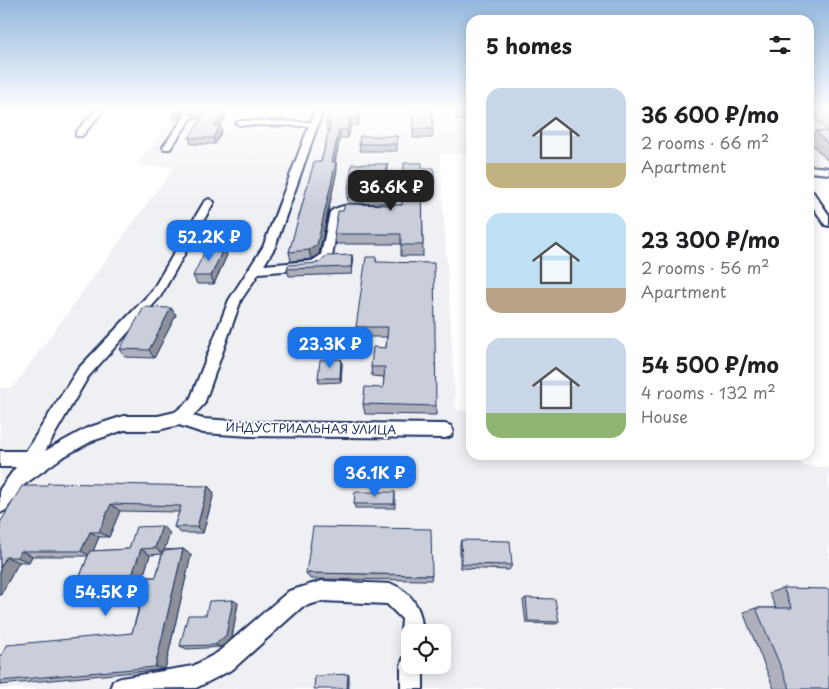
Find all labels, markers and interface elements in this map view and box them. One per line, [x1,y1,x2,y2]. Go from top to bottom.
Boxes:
text: 5 homes [486,29,572,61]
icon: filters [766,31,794,59]
text: 36 600 ₽/mo [641,98,779,130]
icon: home [526,108,586,168]
text: 2 rooms · 66 m² [641,130,769,154]
text: Apartment [641,154,726,178]
pin: 36.6K ₽ [345,170,437,212]
text: 36.6K ₽ [359,174,423,198]
pin: 52.2K ₽ [163,220,255,262]
text: 23 300 ₽/mo [641,223,780,255]
text: 52.2K ₽ [177,224,241,248]
icon: home [526,233,586,293]
text: 2 rooms · 56 m² [641,255,770,279]
text: Apartment [641,279,726,303]
pin: 23.3K ₽ [284,326,376,369]
text: 23.3K ₽ [299,331,361,355]
text: 54 500 ₽/mo [641,348,779,380]
icon: home [526,358,586,418]
text: 4 rooms · 132 m² [641,380,776,404]
text: House [641,404,688,428]
street label: ИНДУСТРИАЛЬНАЯ УЛИЦА [226,418,396,438]
pin: 36.1K ₽ [329,456,421,498]
text: 36.1K ₽ [345,460,405,484]
pin: 54.5K ₽ [60,574,152,617]
text: 54.5K ₽ [75,579,137,603]
map controls [401,624,451,674]
button: locate [401,624,451,674]

